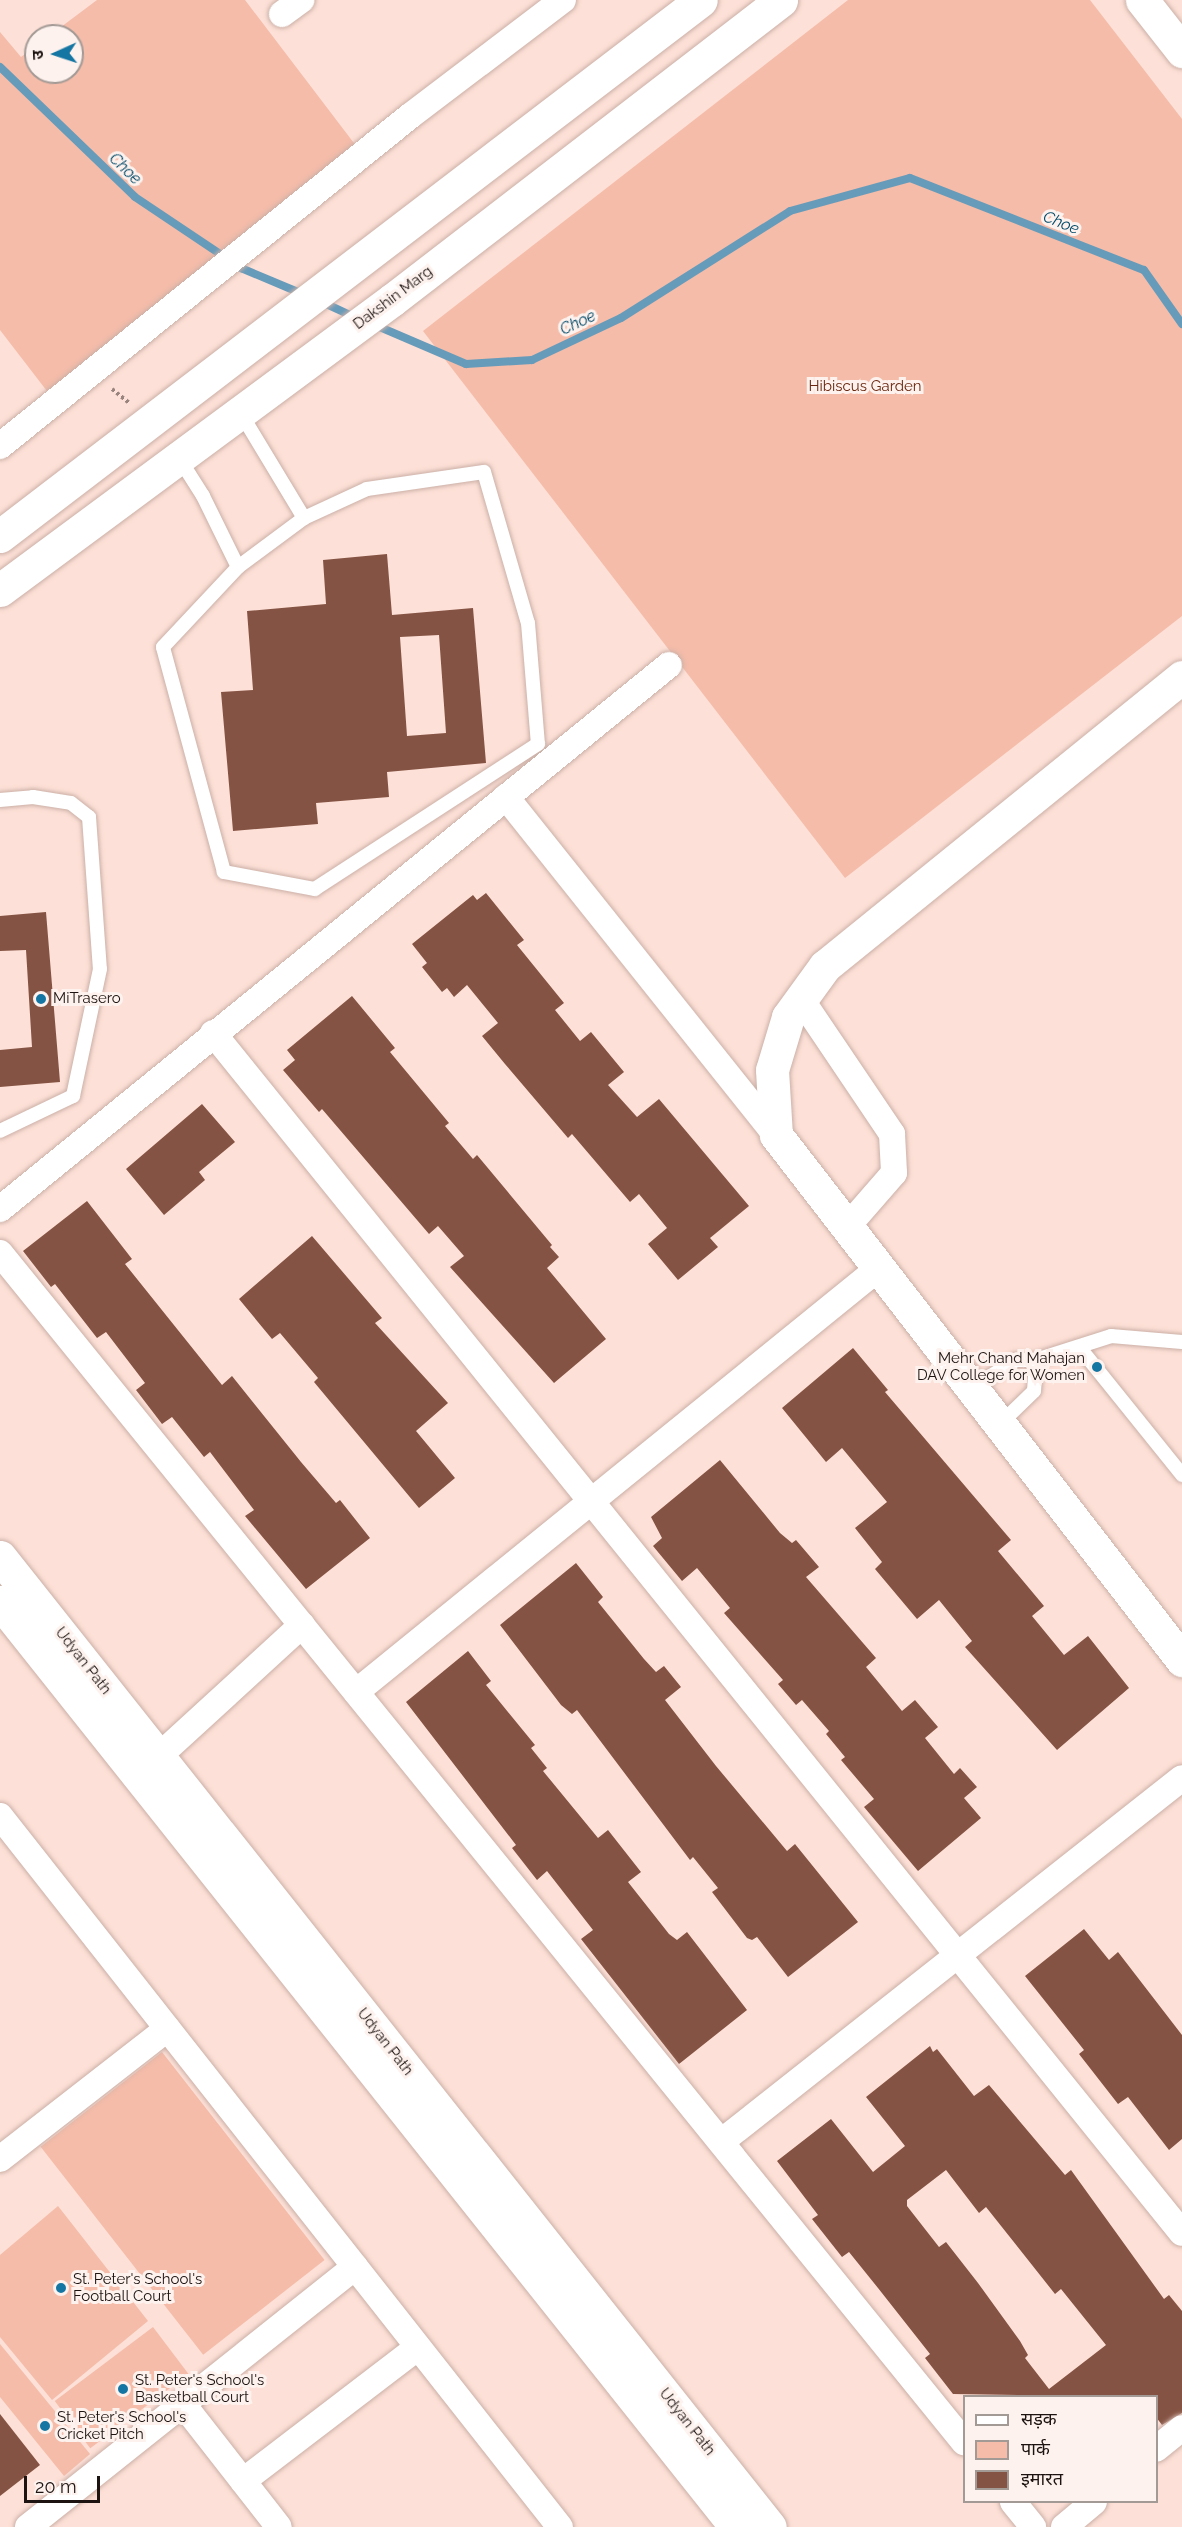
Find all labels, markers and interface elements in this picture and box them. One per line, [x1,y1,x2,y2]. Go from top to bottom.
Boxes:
north arrow [24,24,84,84]
text: उ [28,50,47,60]
water label: Choe [105,149,145,189]
water label: Choe [1040,207,1082,239]
street label: Dakshin Marg [350,262,436,334]
water label: Choe [557,306,599,340]
park label: Hibiscus Garden [808,378,922,396]
place label: MiTrasero [53,990,121,1008]
marker: MiTrasero [34,992,48,1006]
place label: Mehr Chand Mahajan DAV College for Women [916,1349,1085,1384]
marker: Mehr Chand Mahajan DAV College for Women [1090,1360,1104,1374]
street label: Udyan Path [51,1624,115,1698]
street label: Udyan Path [353,2005,417,2079]
place label: St. Peter's School's Football Court [73,2270,202,2305]
marker: St. Peter's School's Football Court [54,2281,68,2295]
place label: St. Peter's School's Basketball Court [135,2371,264,2406]
marker: St. Peter's School's Basketball Court [116,2382,130,2396]
street label: Udyan Path [655,2385,719,2459]
legend [963,2395,1158,2503]
place label: St. Peter's School's Cricket Pitch [57,2408,186,2443]
text: सड़क [1021,2408,1057,2429]
marker: St. Peter's School's Cricket Pitch [38,2419,52,2433]
text: पार्क [1021,2438,1050,2459]
scale bar [27,2464,104,2502]
text: इमारत [1021,2468,1063,2489]
text: 20 m [35,2476,77,2497]

